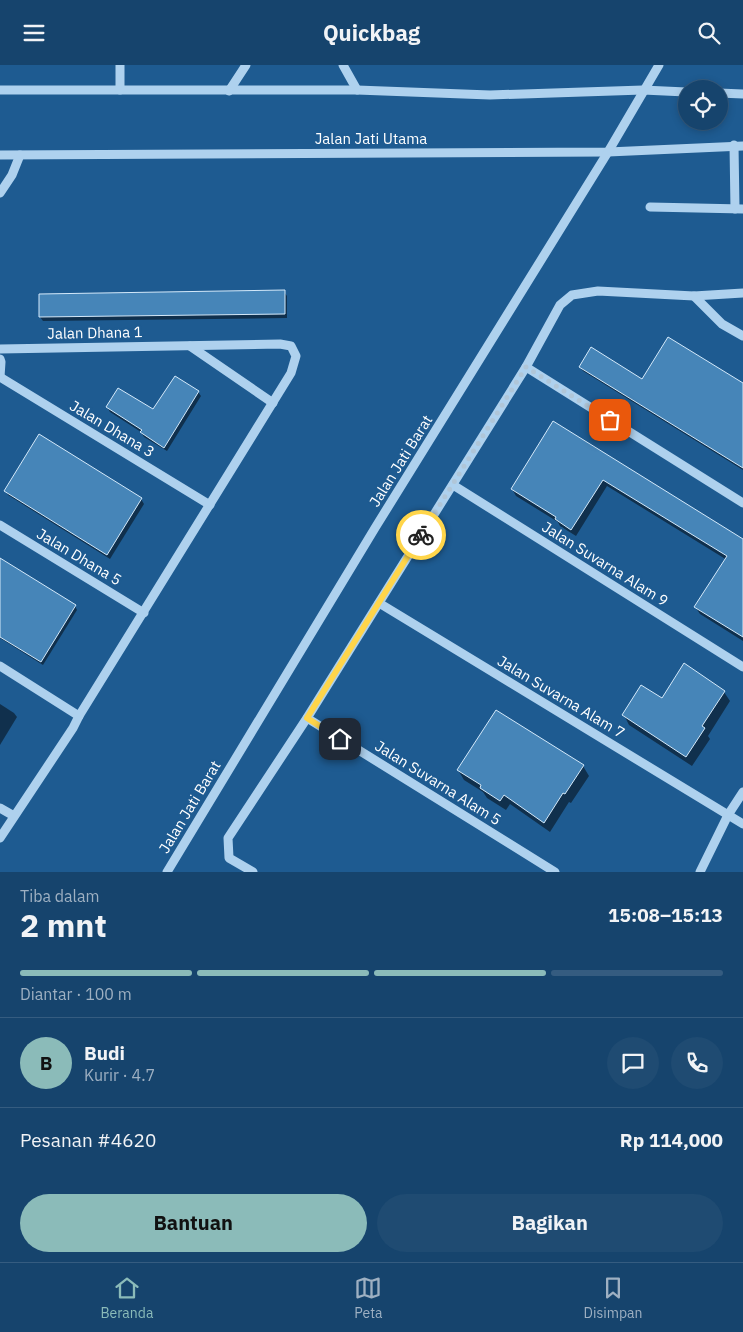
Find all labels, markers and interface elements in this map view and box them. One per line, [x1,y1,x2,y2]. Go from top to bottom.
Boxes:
text: Quickbag [323,18,420,47]
icon: menu [20,19,48,47]
icon: search [695,19,723,47]
map controls [678,80,728,130]
button: locate [678,80,728,130]
street label: Jalan Jati Utama [315,129,427,148]
street label: Jalan Dhana 1 [47,322,143,343]
street label: Jalan Dhana 3 [66,396,158,461]
pin [589,399,631,441]
icon: bag [596,406,624,434]
street label: Jalan Jati Barat [365,411,436,510]
courier [396,510,446,560]
street label: Jalan Suvarna Alam 9 [539,517,672,610]
icon: bike [407,521,435,549]
street label: Jalan Dhana 5 [33,524,125,589]
street label: Jalan Suvarna Alam 7 [494,651,628,742]
pin [319,718,361,760]
icon: home [326,725,354,753]
street label: Jalan Suvarna Alam 5 [372,736,505,829]
street label: Jalan Jati Barat [155,757,225,856]
text: Tiba dalam [20,886,99,906]
text: 15:08–15:13 [608,903,723,927]
text: 2 mnt [20,904,107,946]
text: Diantar · 100 m [20,984,132,1004]
button: chat [607,1037,659,1089]
button: phone [671,1037,723,1089]
text: Budi [84,1041,125,1065]
text: B [40,1051,52,1075]
text: Kurir · 4.7 [84,1065,155,1085]
text: Pesanan #4620 [20,1128,156,1152]
text: Rp 114,000 [620,1128,723,1152]
button: Bantuan [20,1194,367,1252]
button: Bagikan [377,1194,723,1252]
tab: Beranda [100,1274,153,1322]
tab: Peta [354,1274,383,1322]
tab: Disimpan [584,1274,643,1322]

